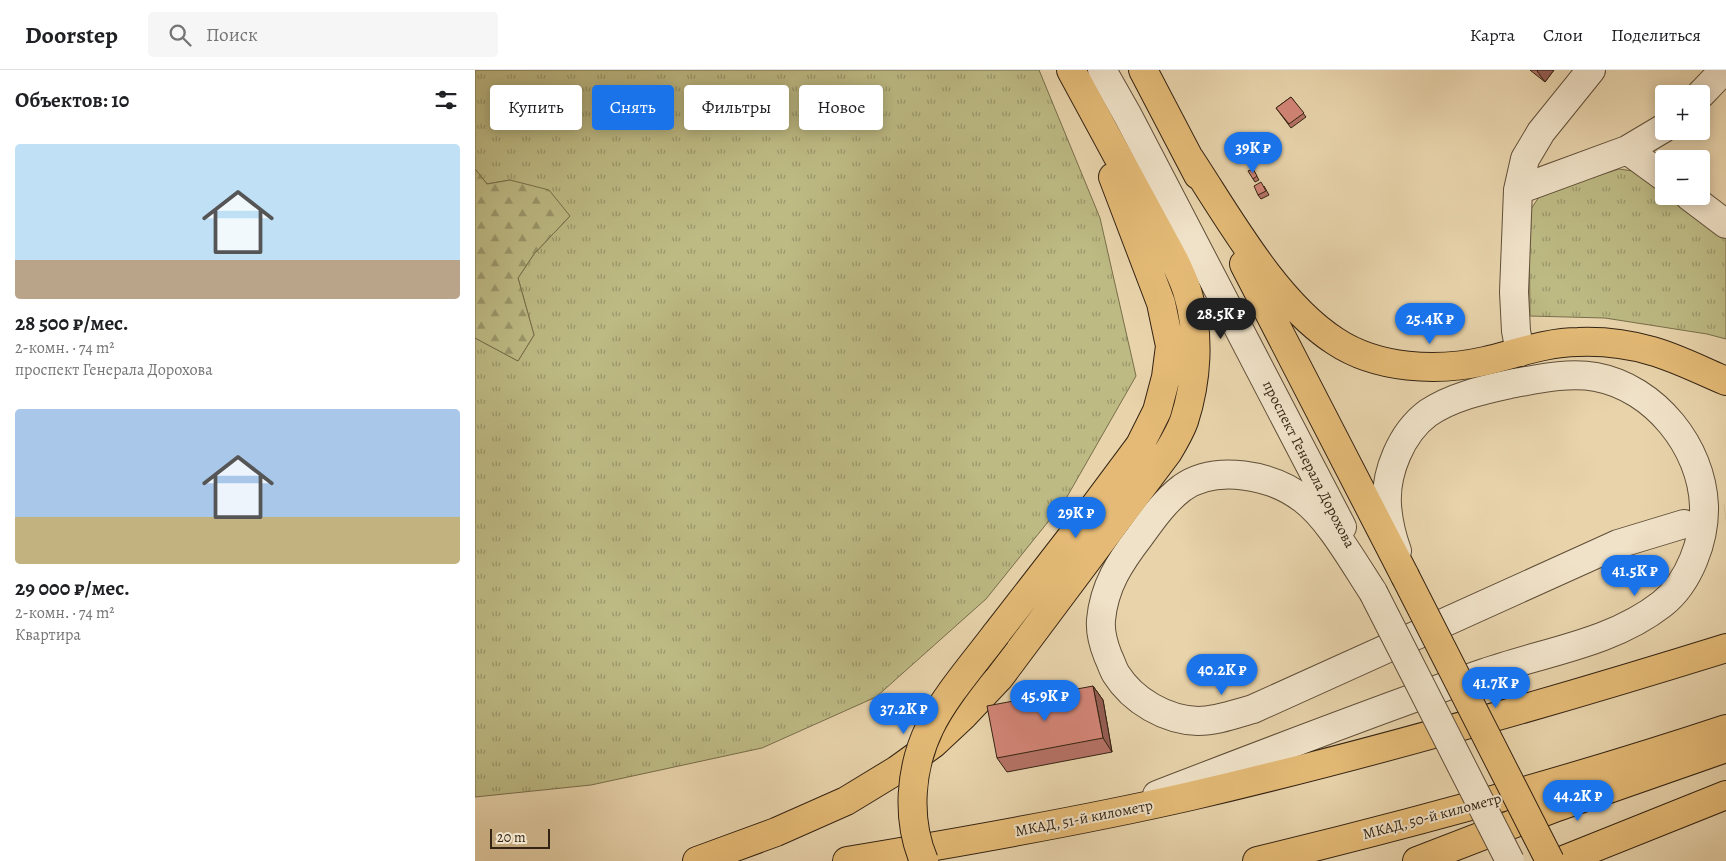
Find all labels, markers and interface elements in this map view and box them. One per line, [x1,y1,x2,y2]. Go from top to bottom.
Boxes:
search box [148,12,498,57]
text: Doorstep [25,19,118,51]
icon: search [166,21,194,49]
text: Поиск [206,22,258,48]
text: Карта [1470,23,1515,47]
text: Слои [1543,23,1583,47]
text: Поделиться [1611,23,1701,47]
chip: Купить [490,85,582,130]
chip: Снять [592,85,674,130]
chip: Фильтры [684,85,789,130]
chip: Новое [799,85,883,130]
map controls [1655,85,1710,205]
button: + [1655,85,1710,140]
text: Объектов: 10 [15,86,129,114]
icon: filters [432,86,460,114]
pin: 39K ₽ [1218,132,1288,174]
text: 39K ₽ [1235,137,1271,159]
button: − [1655,150,1710,205]
icon: home [193,177,283,267]
pin: 28.5K ₽ [1175,298,1267,340]
pin: 25.4K ₽ [1384,302,1476,345]
text: 28.5K ₽ [1197,303,1245,325]
text: 25.4K ₽ [1406,308,1454,330]
text: 28 500 ₽/мес. [15,309,129,337]
text: 2-комн. · 74 m² [15,337,115,359]
text: проспект Генерала Дорохова [15,359,213,381]
street label: проспект Генерала Дорохова [1258,377,1360,551]
icon: home [193,442,283,532]
pin: 29K ₽ [1041,496,1111,539]
text: 29K ₽ [1058,502,1094,524]
pin: 41.5K ₽ [1589,554,1681,597]
text: 41.5K ₽ [1612,560,1658,582]
text: 29 000 ₽/мес. [15,574,130,602]
text: 2-комн. · 74 m² [15,602,115,624]
text: Квартира [15,624,81,646]
pin: 40.2K ₽ [1176,654,1268,696]
text: 40.2K ₽ [1197,659,1247,681]
pin: 41.7K ₽ [1450,666,1542,709]
text: 41.7K ₽ [1473,672,1519,694]
pin: 45.9K ₽ [999,680,1091,722]
text: 45.9K ₽ [1021,685,1069,707]
pin: 37.2K ₽ [858,692,950,735]
text: 37.2K ₽ [880,698,928,720]
pin: 44.2K ₽ [1532,780,1624,822]
text: 44.2K ₽ [1554,785,1602,807]
street label: МКАД, 50-й километр [1360,788,1504,844]
street label: МКАД, 51-й километр [1013,795,1155,841]
scale bar [490,826,550,849]
text: 20 m [497,828,526,847]

